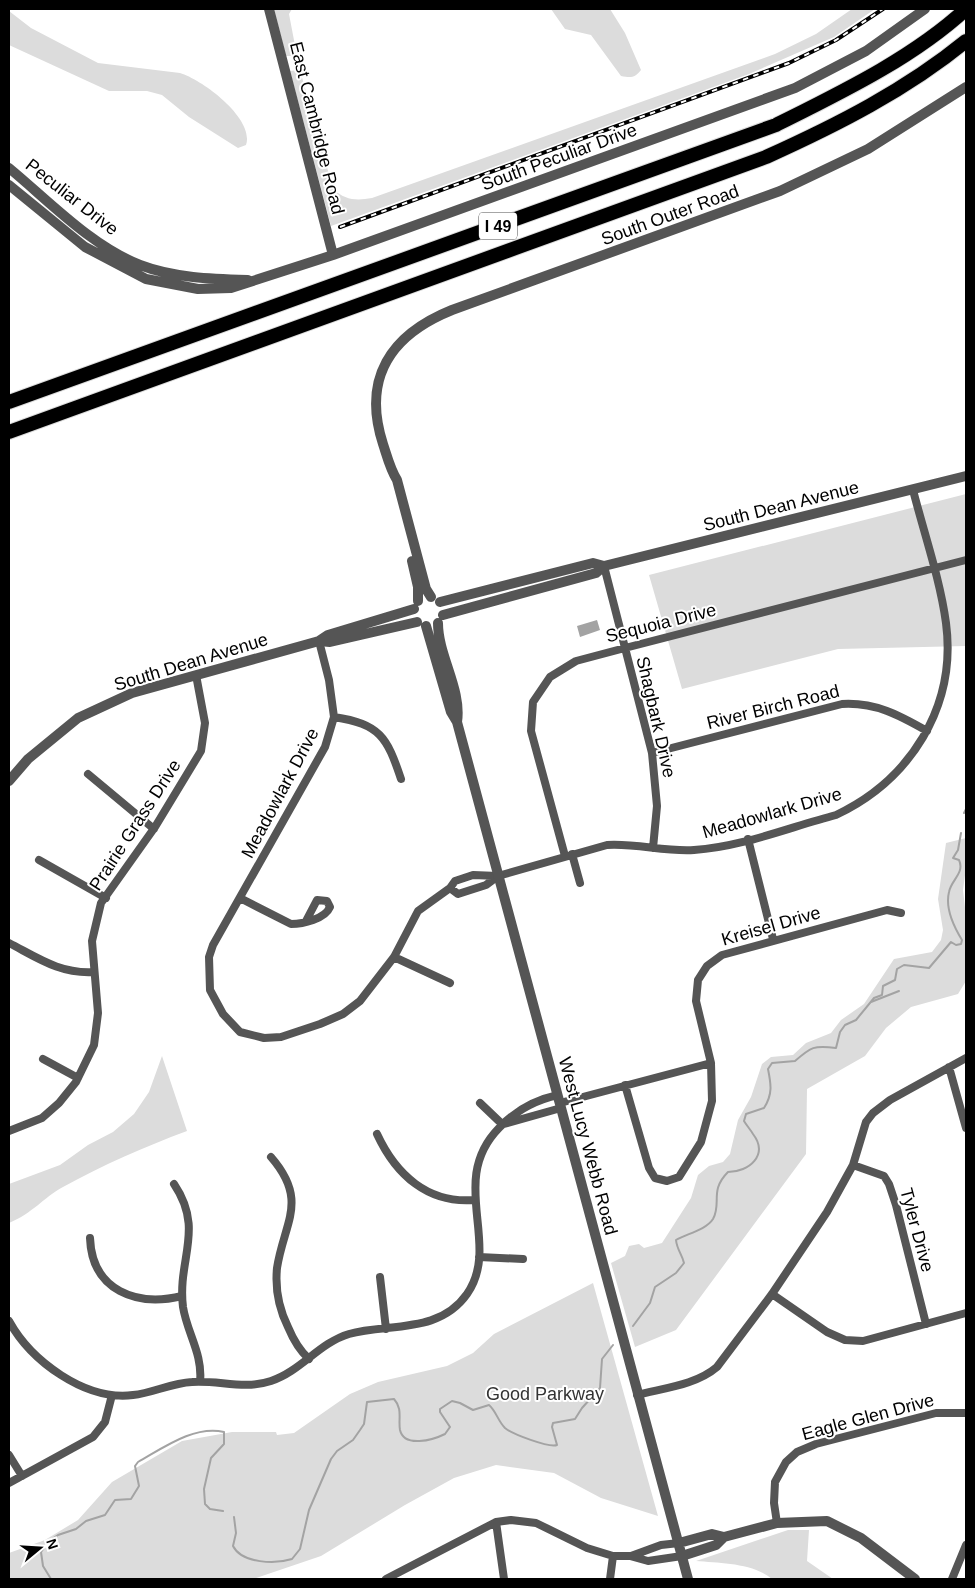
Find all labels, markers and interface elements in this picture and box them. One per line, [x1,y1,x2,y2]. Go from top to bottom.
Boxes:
street label: East Cambridge Road [286,40,348,216]
street label: South Peculiar Drive [478,120,640,194]
street label: Peculiar Drive [22,155,122,239]
street label: South Outer Road [598,181,742,249]
road number: I 49 [479,212,517,240]
street label: South Dean Avenue [701,477,861,535]
street label: Sequoia Drive [604,600,718,646]
street label: South Dean Avenue [112,629,270,695]
street label: Shagbark Drive [632,654,680,780]
street label: River Birch Road [705,681,841,733]
street label: Meadowlark Drive [237,725,323,861]
street label: Prairie Grass Drive [85,756,185,894]
street label: Meadowlark Drive [700,784,844,842]
street label: Kreisel Drive [719,902,823,950]
street label: West Lucy Webb Road [555,1055,621,1237]
street label: Tyler Drive [896,1186,938,1274]
park label: Good Parkway [486,1384,604,1404]
street label: Eagle Glen Drive [800,1390,936,1444]
north arrow [15,1523,65,1573]
text: N [43,1537,62,1551]

